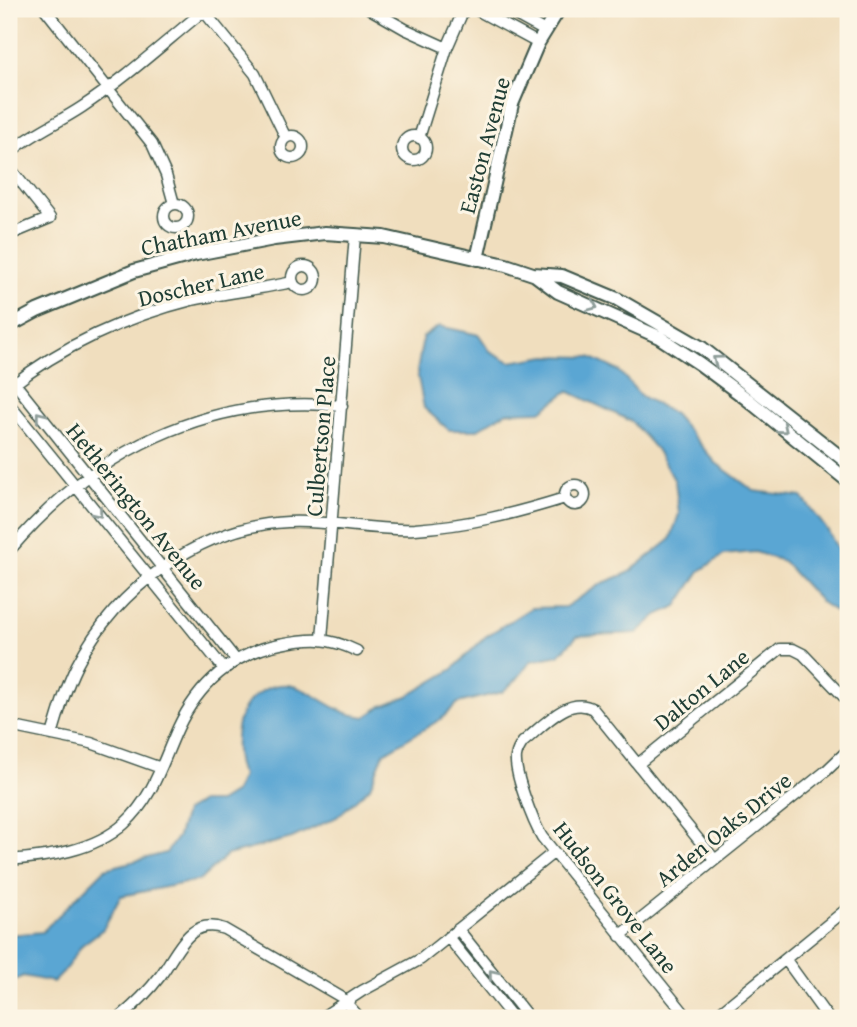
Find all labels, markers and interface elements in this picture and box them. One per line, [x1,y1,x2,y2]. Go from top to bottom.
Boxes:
street label: Easton Avenue [450,73,518,217]
street label: Chatham Avenue [138,200,304,264]
street label: Doscher Lane [135,253,267,315]
one-way arrow [586,298,598,312]
street label: Culbertson Place [297,354,343,518]
one-way arrow [713,356,725,369]
one-way arrow [36,411,49,423]
street label: Hetherington Avenue [59,415,215,597]
one-way arrow [774,421,787,433]
one-way arrow [90,506,103,518]
street label: Dalton Lane [646,640,756,738]
street label: Arden Oaks Drive [648,764,798,894]
street label: Hudson Grove Lane [546,814,686,980]
one-way arrow [489,969,502,981]

